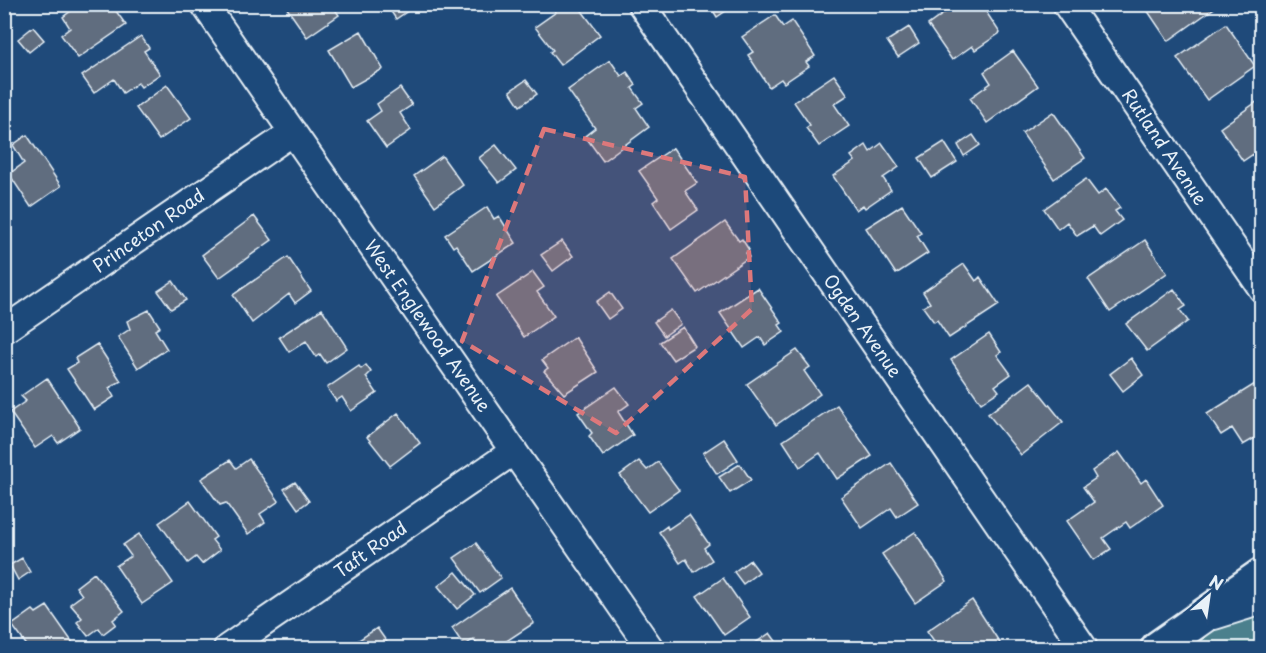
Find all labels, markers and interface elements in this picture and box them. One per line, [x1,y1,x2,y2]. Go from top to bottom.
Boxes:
street label: Rutland Avenue [1116,82,1214,210]
street label: Princeton Road [87,181,210,278]
street label: West Englewood Avenue [358,233,498,417]
street label: Ogden Avenue [818,268,909,383]
street label: Taft Road [328,514,412,584]
north arrow [1179,566,1239,626]
text: N [1205,568,1228,596]

